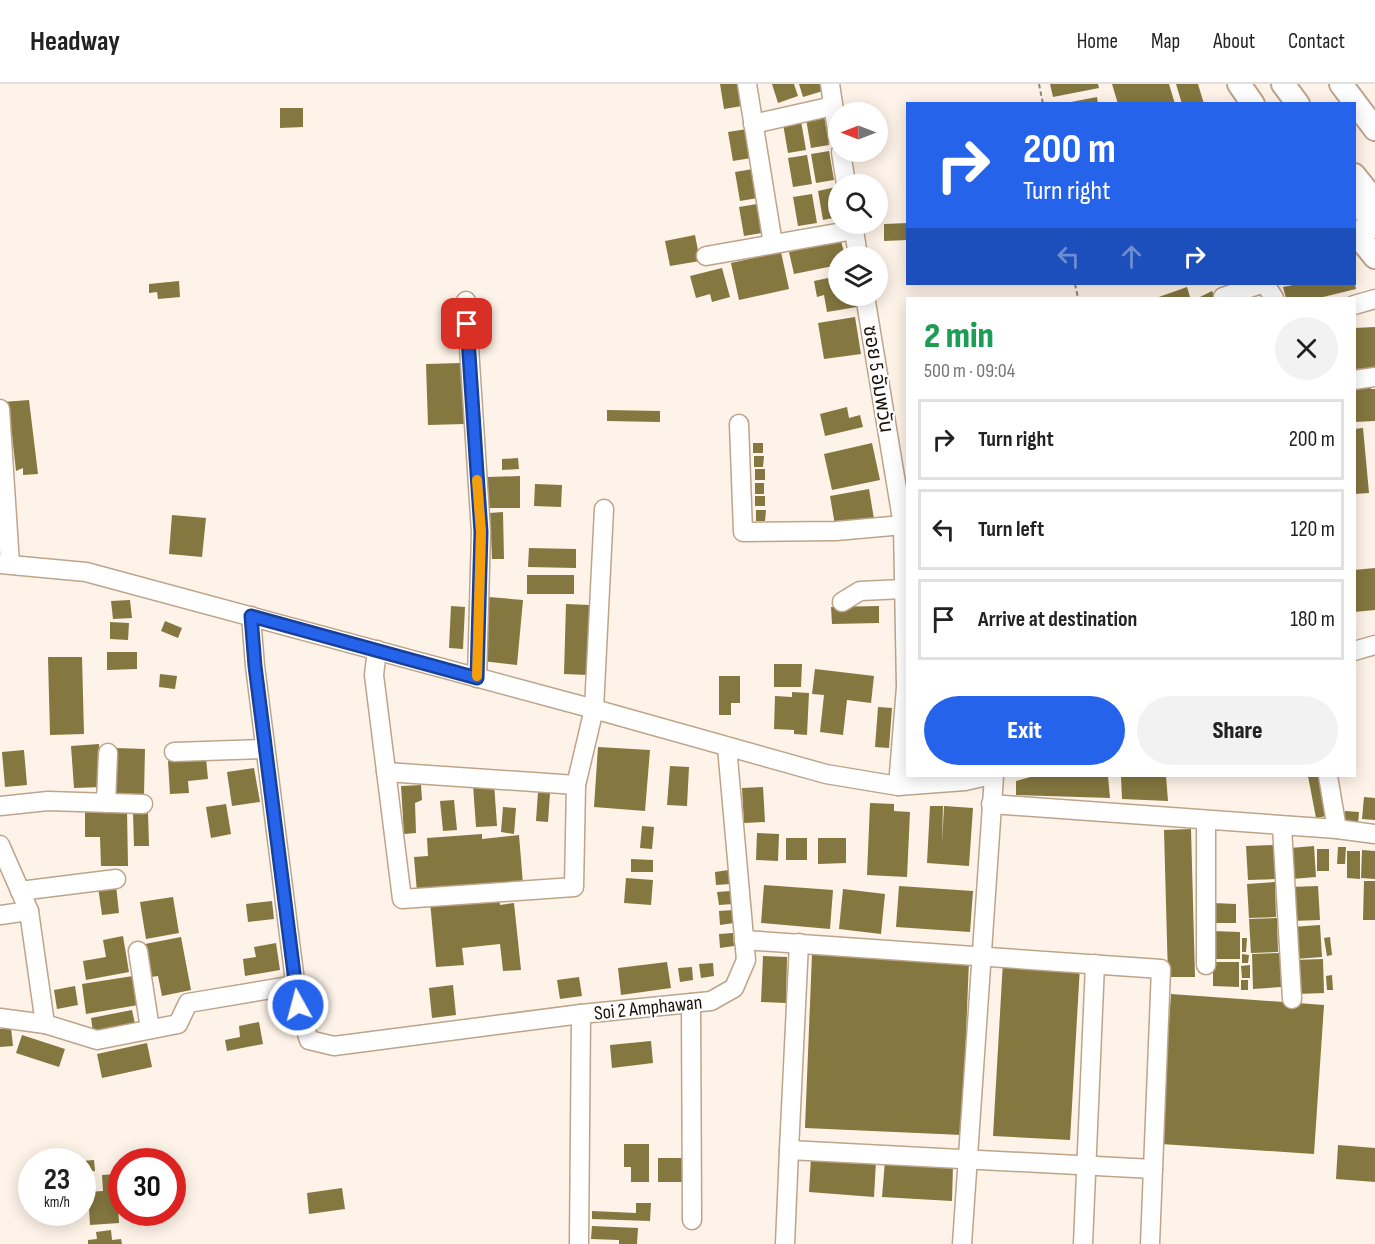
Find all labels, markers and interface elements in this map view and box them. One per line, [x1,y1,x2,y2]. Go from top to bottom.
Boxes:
text: Headway [30,25,120,58]
text: Home [1077,29,1118,54]
text: Map [1151,29,1180,54]
text: About [1213,29,1255,54]
text: Contact [1288,29,1345,54]
north arrow [828,102,888,162]
map controls [828,102,888,306]
text: 200 m [1023,124,1116,175]
icon: right [924,126,1002,204]
button: search [828,174,888,234]
text: Turn right [1023,175,1110,207]
icon: left [1052,240,1085,273]
icon: ahead [1115,240,1148,273]
icon: right [1178,240,1211,273]
button: layers [828,246,888,306]
pin [441,298,492,349]
icon: arrive [450,307,483,340]
text: 2 min [924,315,994,358]
button: close [1275,317,1338,380]
street label: ซอย 5 อัมพวัน [858,324,898,435]
text: 500 m · 09:04 [924,359,1015,383]
icon: right [927,423,960,456]
text: Turn right [978,426,1054,453]
text: 200 m [1289,426,1335,453]
icon: left [927,513,960,546]
text: Turn left [978,516,1044,543]
text: 120 m [1291,516,1335,543]
icon: arrive [927,603,960,636]
text: Arrive at destination [978,606,1137,633]
text: 180 m [1290,606,1335,633]
button: Exit [924,696,1125,765]
button: Share [1137,696,1338,765]
position arrow [266,973,330,1037]
street label: Soi 2 Amphawan [593,990,703,1026]
speed limit sign: 30 [108,1148,186,1226]
text: 23 [44,1162,70,1198]
text: km/h [44,1193,70,1212]

